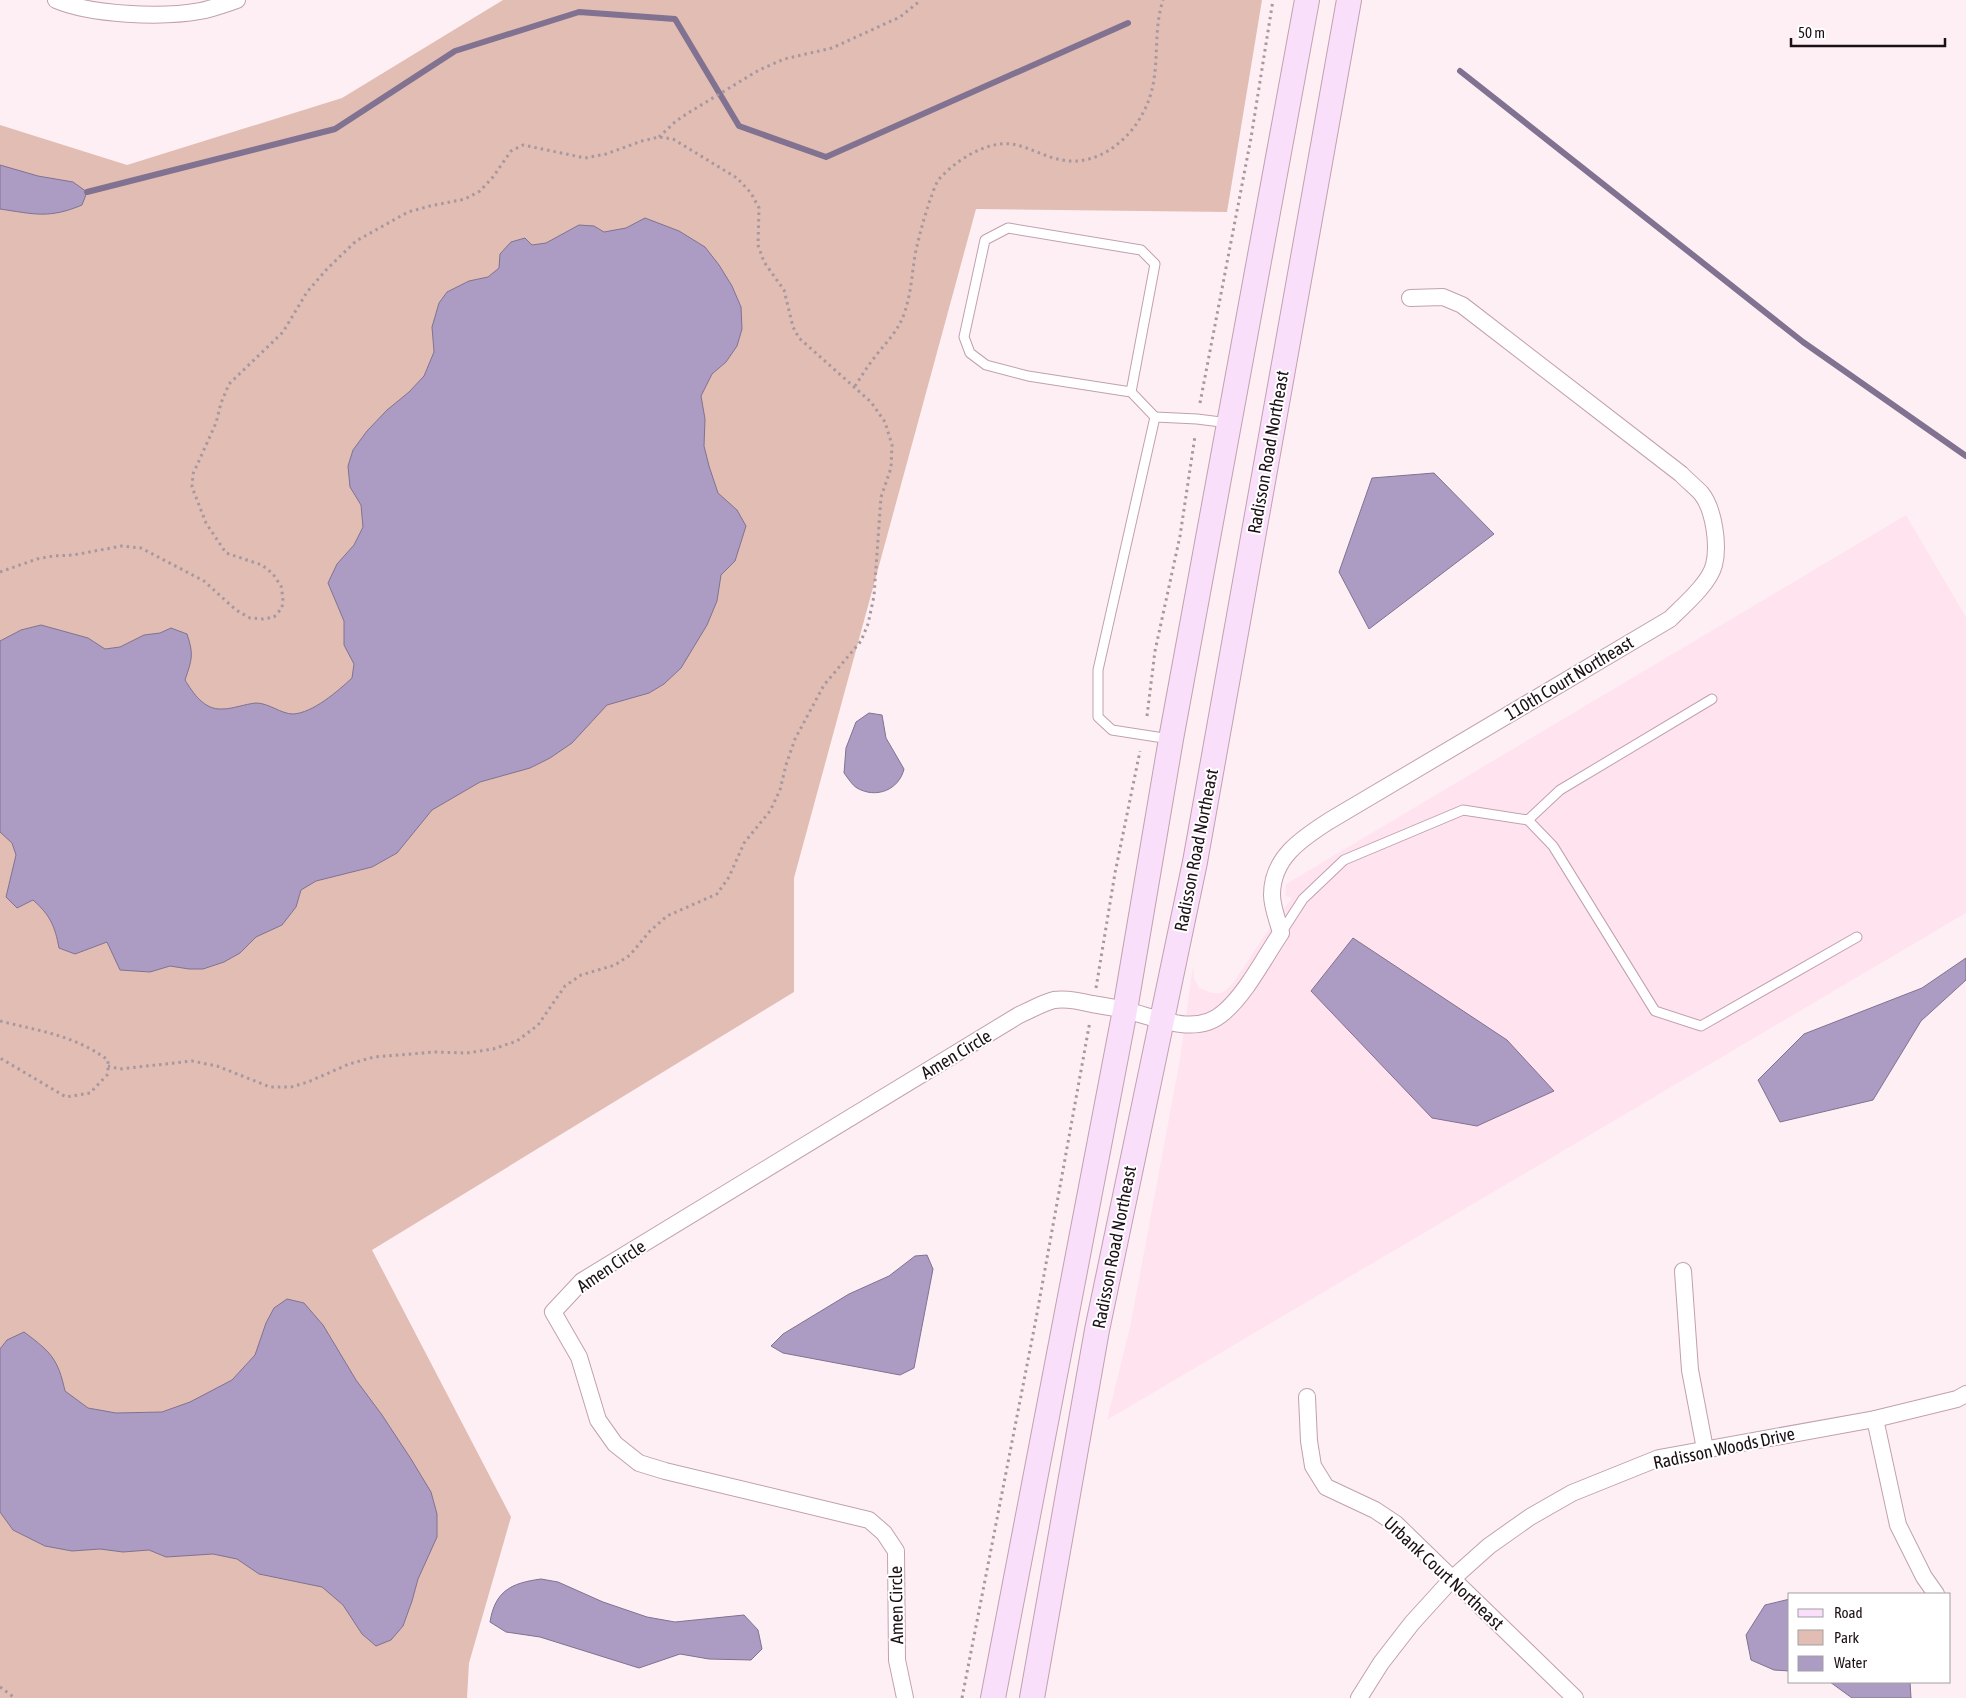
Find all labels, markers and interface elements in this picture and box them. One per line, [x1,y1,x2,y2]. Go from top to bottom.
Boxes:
scale bar [1791,15,1945,47]
text: 50 m [1798,24,1825,41]
street label: Radisson Road Northeast [1243,369,1293,535]
street label: 110th Court Northeast [1501,631,1637,725]
street label: Radisson Road Northeast [1170,767,1222,933]
street label: Amen Circle [917,1025,995,1083]
street label: Radisson Road Northeast [1088,1164,1140,1330]
street label: Amen Circle [573,1235,649,1297]
street label: Radisson Woods Drive [1651,1423,1797,1473]
street label: Urbank Court Northeast [1380,1512,1508,1634]
street label: Amen Circle [885,1566,907,1644]
legend [1788,1593,1951,1683]
text: Road [1834,1604,1863,1621]
text: Park [1834,1629,1859,1646]
text: Water [1834,1654,1867,1671]

